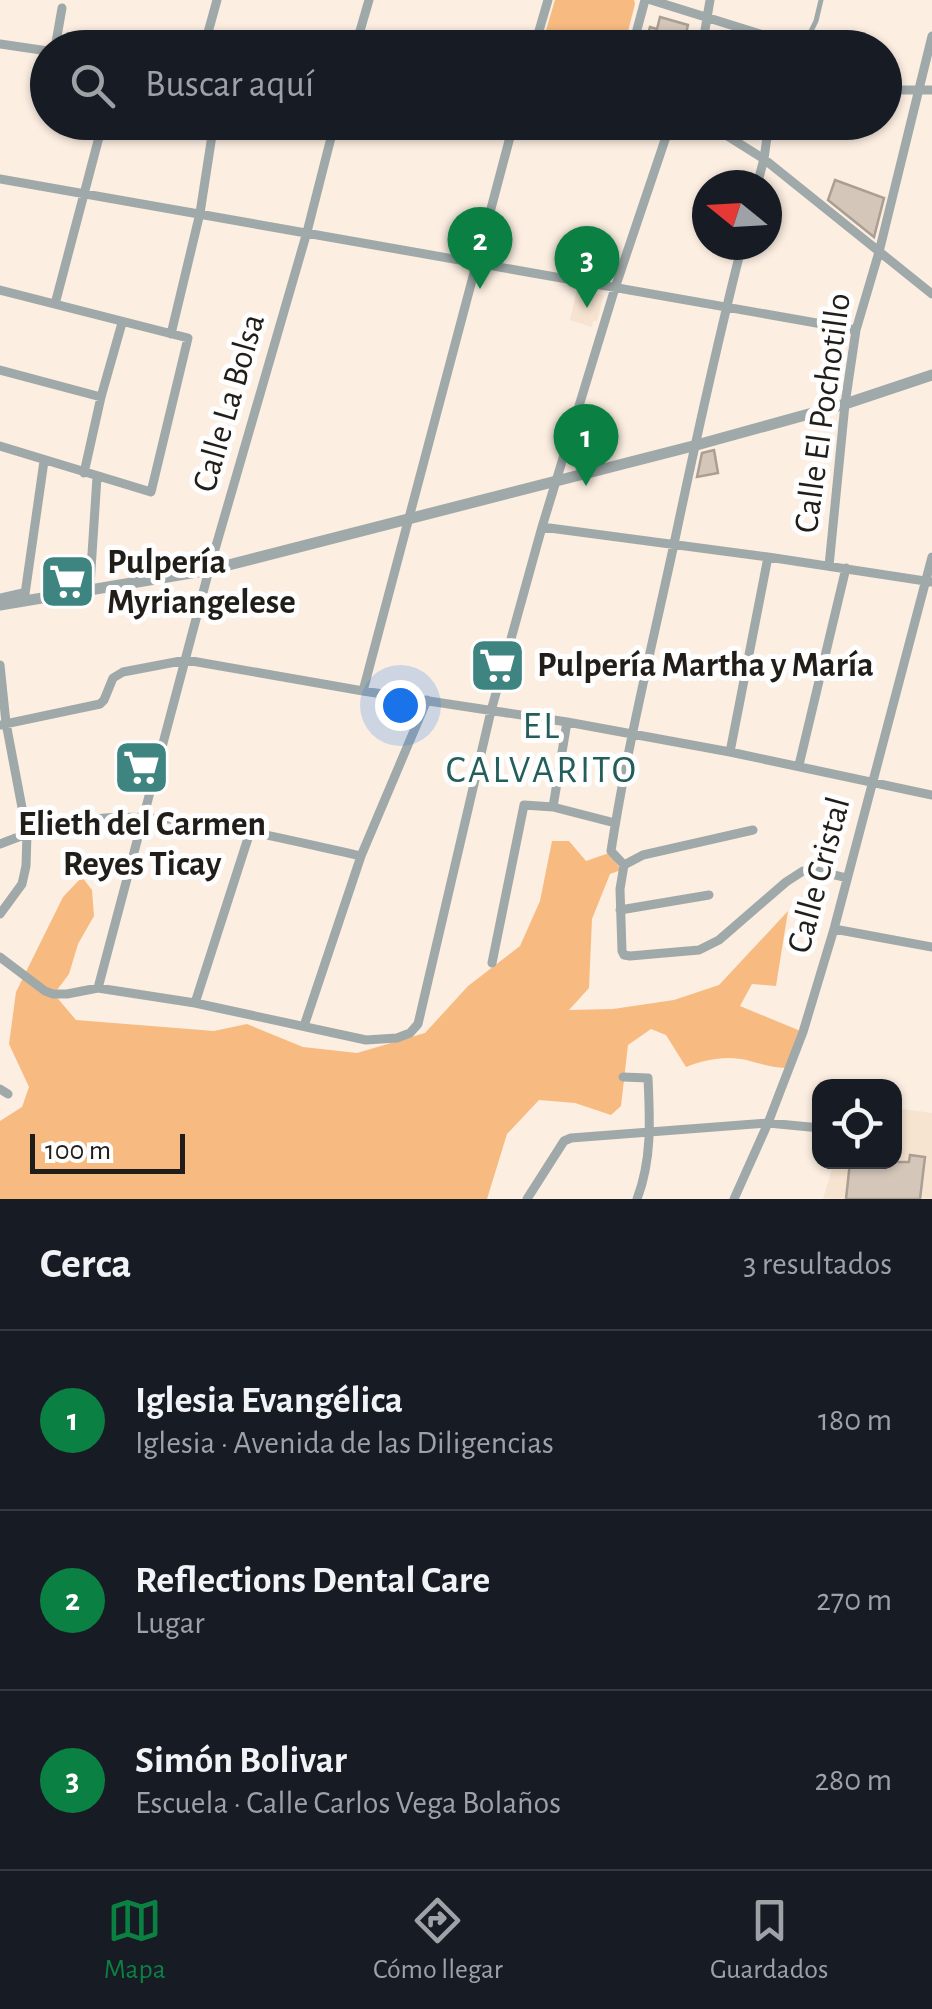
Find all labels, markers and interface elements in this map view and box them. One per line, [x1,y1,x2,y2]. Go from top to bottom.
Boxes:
search box [30,30,902,140]
icon: search [65,58,120,113]
text: Buscar aquí [145,66,314,104]
north arrow [692,170,782,260]
pin: 2 [448,206,512,289]
pin: 3 [554,226,620,308]
street label: Calle El Pochotillo [789,291,857,535]
street label: Calle La Bolsa [187,310,271,496]
pin: 1 [554,404,618,486]
place label: Pulpería Myriangelese [107,545,296,620]
supermarket icon: Pulpería Myriangelese [38,552,98,612]
supermarket icon: Pulpería Martha y María [468,635,528,695]
place label: Pulpería Martha y María [537,648,874,683]
your location [375,680,426,731]
district label: EL CALVARITO [446,708,638,790]
supermarket icon: Elieth del Carmen Reyes Ticay [112,738,172,798]
street label: Calle Cristal [781,793,857,957]
place label: Elieth del Carmen Reyes Ticay [18,807,266,882]
map controls [812,1079,902,1169]
button: locate [812,1079,902,1169]
scale bar [30,1129,185,1174]
text: 100 m [45,1137,111,1165]
text: Cerca [40,1243,131,1285]
text: 3 resultados [743,1248,892,1280]
text: Iglesia Evangélica [135,1382,403,1420]
text: 1 [67,1404,78,1436]
text: 180 m [818,1404,892,1436]
text: Iglesia · Avenida de las Diligencias [135,1427,554,1459]
text: Reflections Dental Care [135,1562,490,1600]
text: 2 [65,1584,80,1616]
text: 270 m [816,1584,892,1616]
text: Lugar [135,1607,205,1639]
text: Simón Bolivar [135,1742,347,1780]
text: 3 [66,1764,79,1796]
text: 280 m [814,1764,892,1796]
text: Escuela · Calle Carlos Vega Bolaños [135,1787,561,1819]
tab: Mapa [104,1893,166,1987]
tab: Cómo llegar [373,1893,503,1987]
tab: Guardados [710,1893,828,1987]

